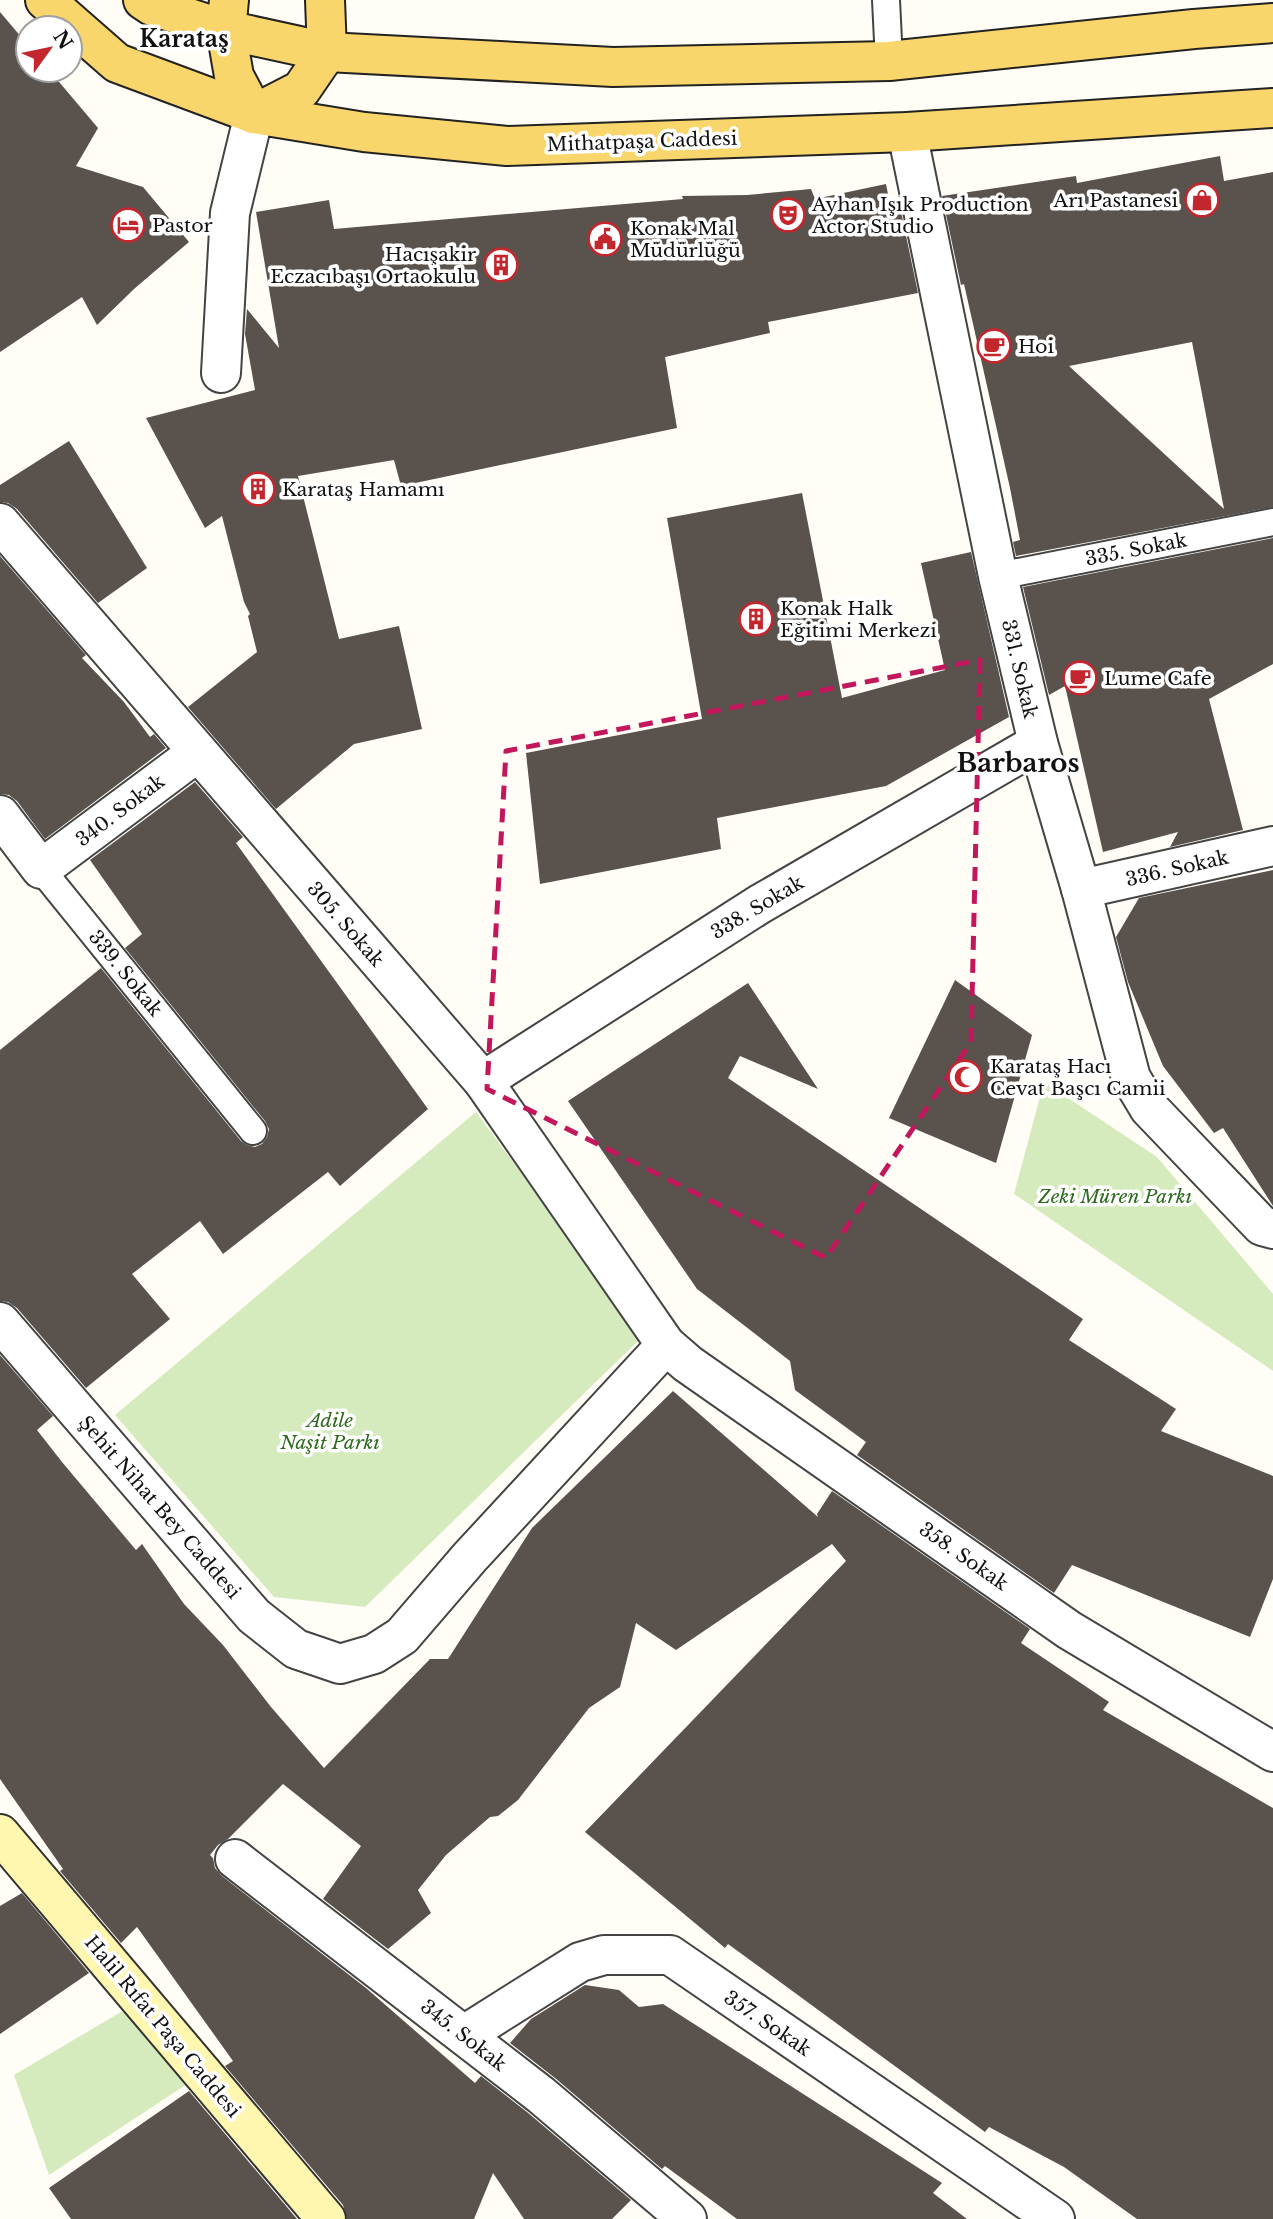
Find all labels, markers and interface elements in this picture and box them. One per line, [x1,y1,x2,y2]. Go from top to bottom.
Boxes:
north arrow [14,14,84,84]
district label: Karataş [139,25,229,53]
text: N [48,26,77,54]
street label: Mithatpaşa Caddesi [546,127,738,156]
shop icon: Arı Pastanesi [1183,181,1221,219]
place label: Arı Pastanesi [1053,189,1179,212]
place label: Ayhan Işık Production Actor Studio [811,193,1029,238]
theatre icon: Ayhan Işık Production Actor Studio [769,196,807,234]
hotel icon: Pastor [109,206,147,244]
place label: Pastor [152,214,213,237]
place label: Konak Mal Müdürlüğü [630,217,741,262]
public building icon: Konak Mal Müdürlüğü [586,220,624,258]
place label: Hacışakir Eczacıbaşı Ortaokulu [270,243,476,288]
building icon: Hacışakir Eczacıbaşı Ortaokulu [482,246,520,284]
cafe icon: Hoi [975,327,1013,365]
place label: Hoi [1018,335,1054,358]
building icon: Karataş Hamamı [239,470,277,508]
place label: Karataş Hamamı [282,478,445,501]
street label: 335. Sokak [1083,528,1189,571]
place label: Konak Halk Eğitimi Merkezi [780,597,937,642]
building icon: Konak Halk Eğitimi Merkezi [737,600,775,638]
street label: 331. Sokak [997,617,1042,721]
cafe icon: Lume Cafe [1061,659,1099,697]
place label: Lume Cafe [1104,667,1212,690]
district label: Barbaros [956,747,1080,779]
street label: 340. Sokak [71,769,169,851]
street label: 336. Sokak [1124,845,1231,891]
street label: 338. Sokak [707,871,808,944]
street label: 305. Sokak [303,877,389,972]
street label: 339. Sokak [84,926,168,1021]
place label: Karataş Hacı Cevat Başcı Camii [990,1055,1166,1100]
mosque icon: Karataş Hacı Cevat Başcı Camii [946,1058,984,1096]
park label: Zeki Müren Parkı [1037,1185,1192,1208]
park label: Adile Naşit Parkı [279,1409,380,1454]
street label: Şehit Nihat Bey Caddesi [74,1411,246,1604]
street label: 358. Sokak [915,1517,1013,1596]
street label: Halil Rıfat Paşa Caddesi [80,1931,246,2122]
street label: 357. Sokak [720,1986,816,2061]
street label: 345. Sokak [416,1995,511,2076]

